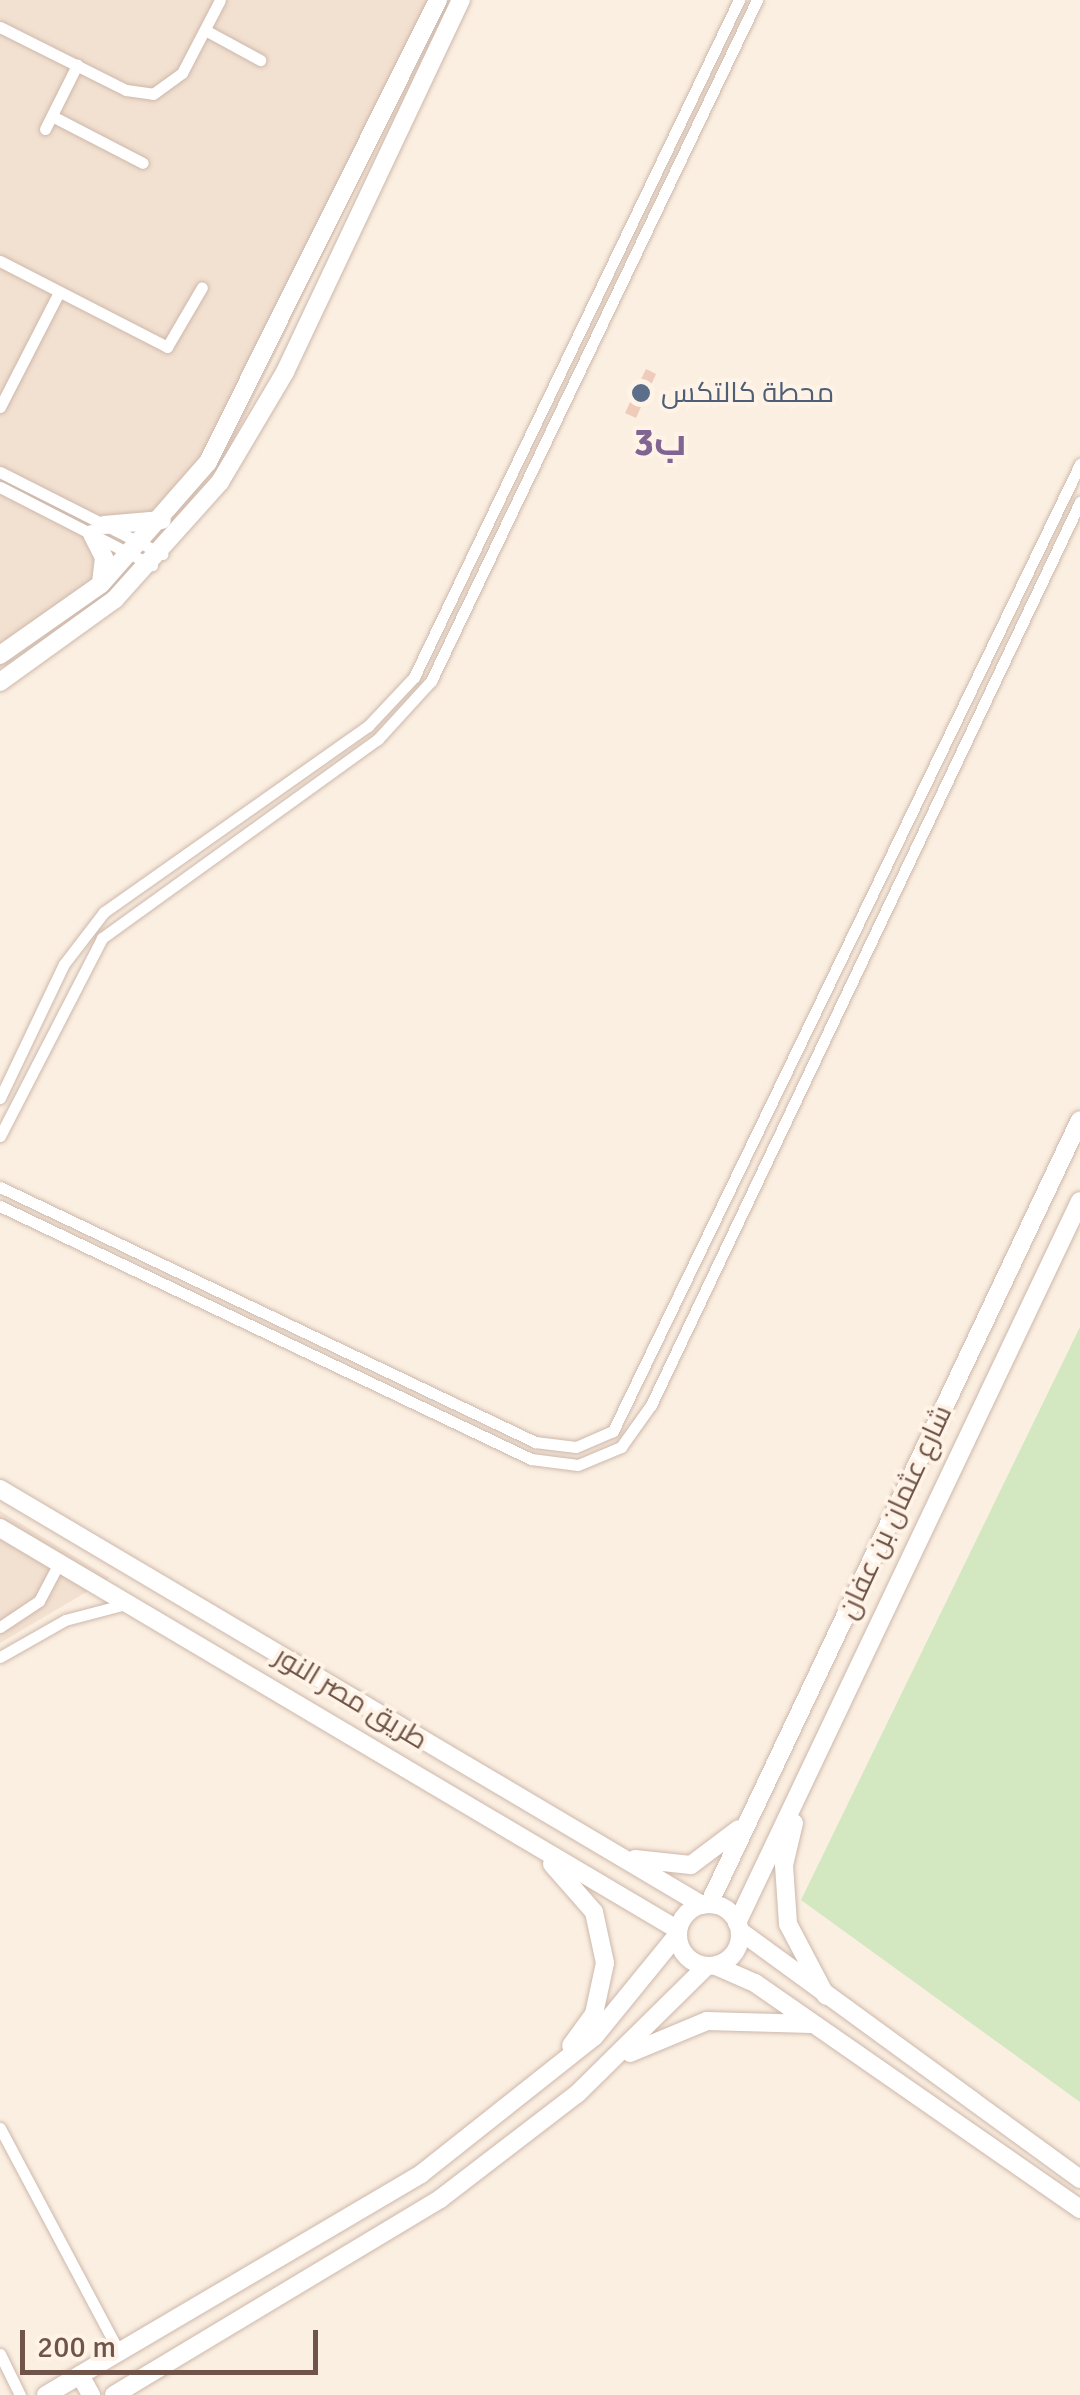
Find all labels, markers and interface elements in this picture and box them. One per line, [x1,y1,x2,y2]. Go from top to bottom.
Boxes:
place label: محطة كالتكس [661,376,834,410]
marker: محطة كالتكس [630,382,652,404]
district label: ب3 [634,420,686,466]
street label: شارع عثمان بن عفان [831,1400,959,1624]
street label: طريق مصر النور [268,1639,434,1757]
scale bar [25,2310,322,2372]
text: 200 m [37,2329,116,2366]

